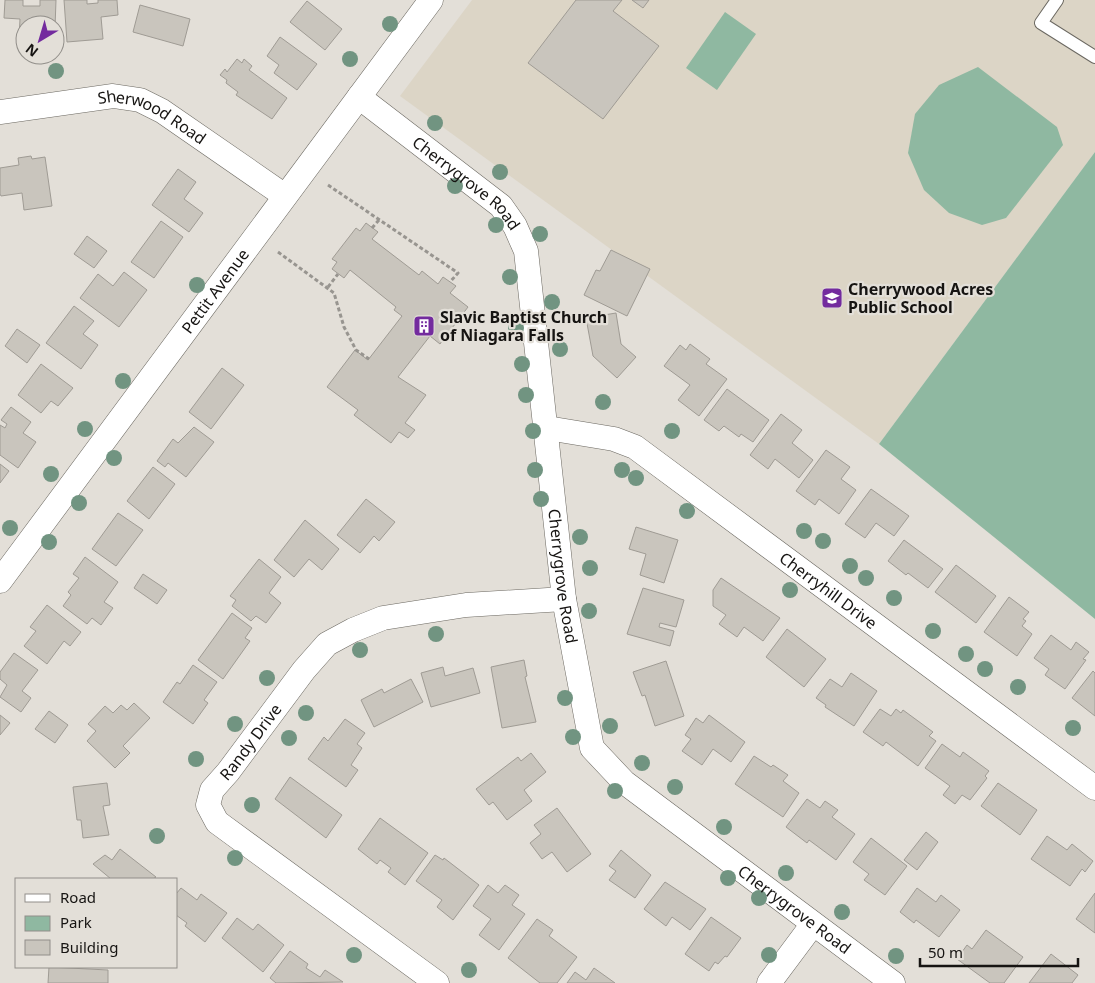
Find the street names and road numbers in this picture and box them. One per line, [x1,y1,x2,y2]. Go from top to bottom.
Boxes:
street label: Sherwood Road [96,85,211,149]
street label: Cherrygrove Road [408,131,525,234]
street label: Pettit Avenue [176,244,254,338]
street label: Cherrygrove Road [543,508,583,645]
street label: Cherryhill Drive [775,547,882,634]
street label: Randy Drive [215,699,286,785]
street label: Cherrygrove Road [734,860,856,959]

